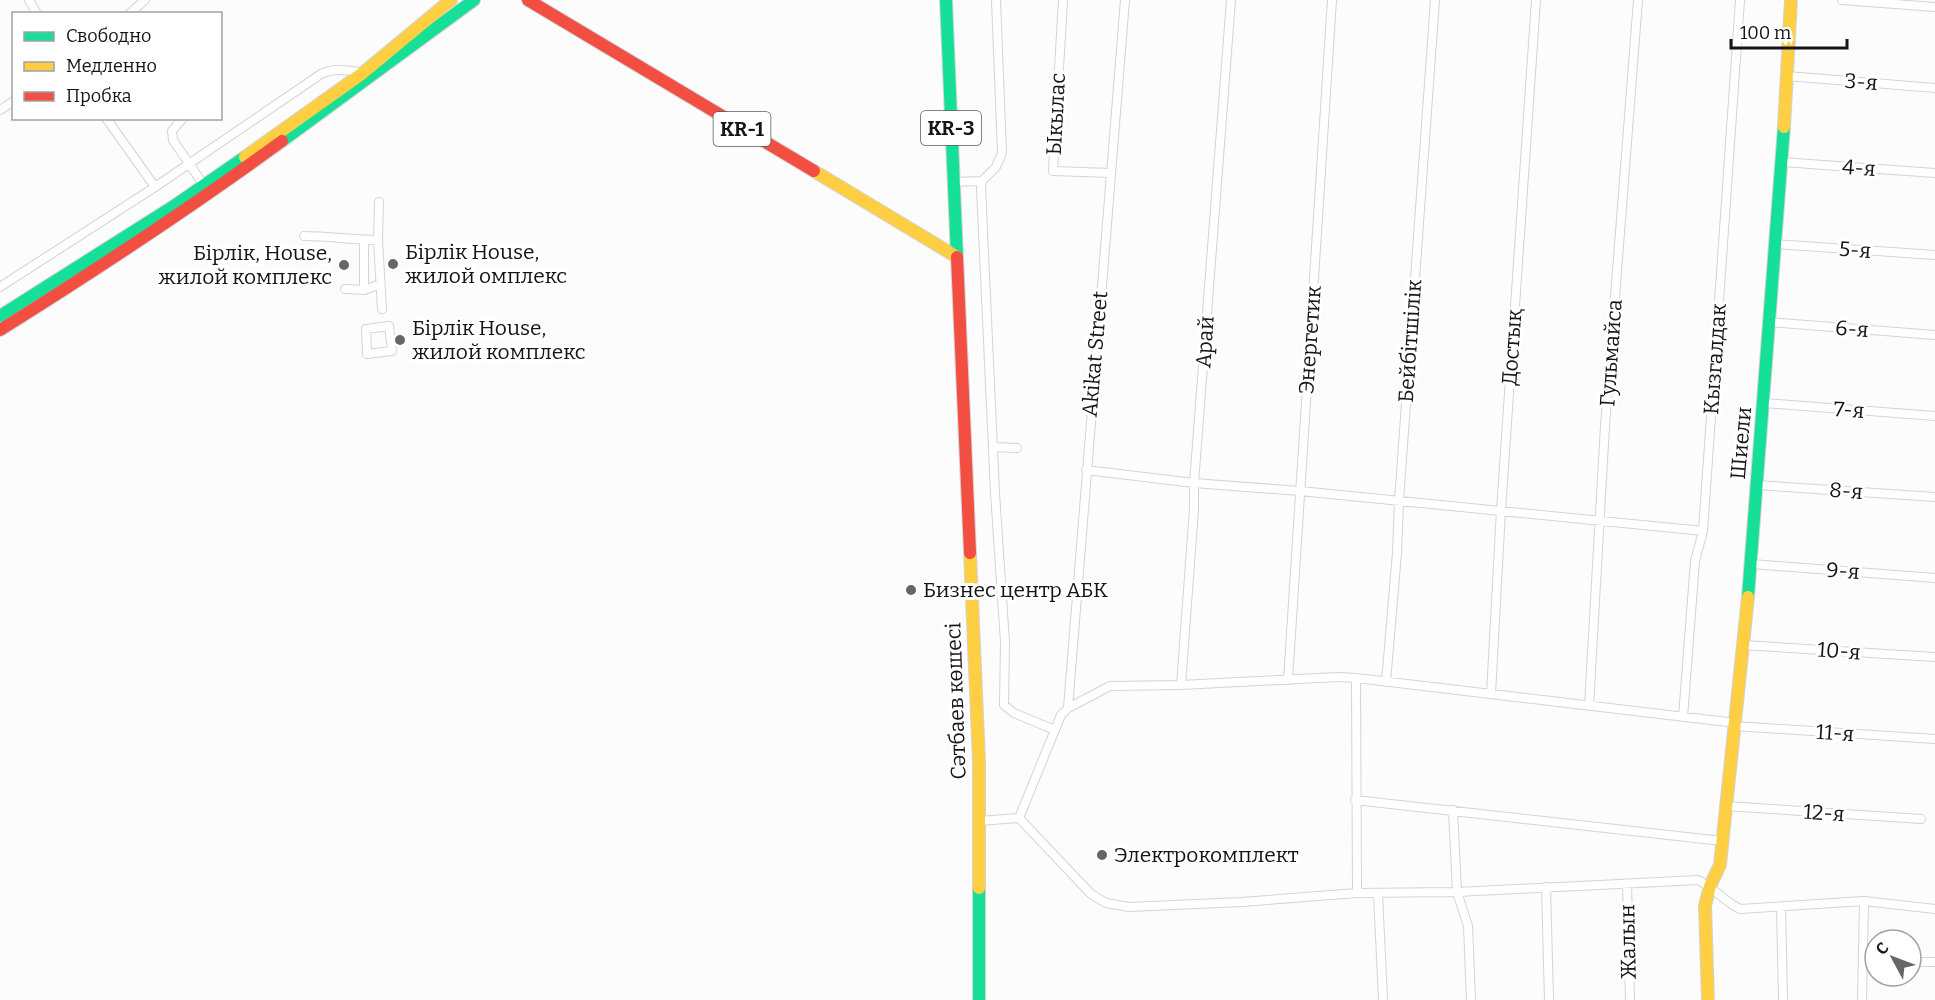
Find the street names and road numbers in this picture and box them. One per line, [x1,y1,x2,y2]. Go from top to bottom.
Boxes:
street label: 3-я [1844,68,1878,96]
street label: Ыкылас [1041,72,1071,156]
road number: KR-3 [921,111,981,145]
road number: KR-1 [714,112,771,146]
street label: 4-я [1841,154,1877,182]
street label: 5-я [1838,236,1872,264]
street label: Бейбітшілік [1393,278,1427,403]
street label: Энергетик [1293,284,1327,395]
street label: Akikat Street [1077,290,1113,418]
street label: Гульмайса [1594,298,1628,408]
street label: Кызгалдак [1698,302,1732,416]
street label: Достық [1496,308,1528,386]
street label: Арай [1190,315,1220,369]
street label: 6-я [1834,315,1870,343]
street label: 7-я [1833,396,1865,424]
street label: Шиели [1725,405,1757,480]
street label: 8-я [1828,477,1864,505]
street label: 9-я [1825,557,1861,585]
street label: Сәтбаев көшесі [940,622,972,780]
street label: 10-я [1817,637,1861,665]
street label: 11-я [1815,719,1855,747]
street label: 12-я [1803,799,1845,827]
street label: Жалын [1614,904,1642,980]

